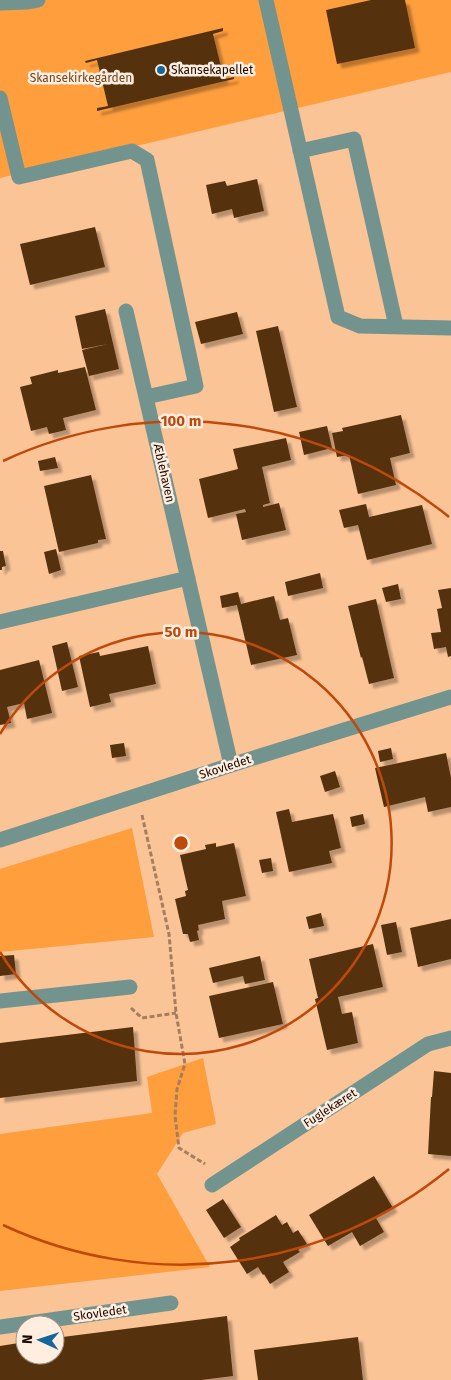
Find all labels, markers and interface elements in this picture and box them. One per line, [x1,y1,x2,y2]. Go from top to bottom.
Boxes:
place label: Skansekapellet [171,63,254,77]
marker: Skansekapellet [155,64,167,76]
park label: Skansekirkegården [30,71,132,85]
text: 100 m [161,412,201,430]
street label: Æblehaven [150,441,178,504]
text: 50 m [164,623,198,641]
street label: Skovledet [197,752,253,782]
centre of rings [172,834,190,852]
street label: Fuglekæret [301,1085,360,1130]
street label: Skovledet [73,1302,128,1324]
north arrow [15,1315,65,1365]
text: N [19,1334,36,1344]

